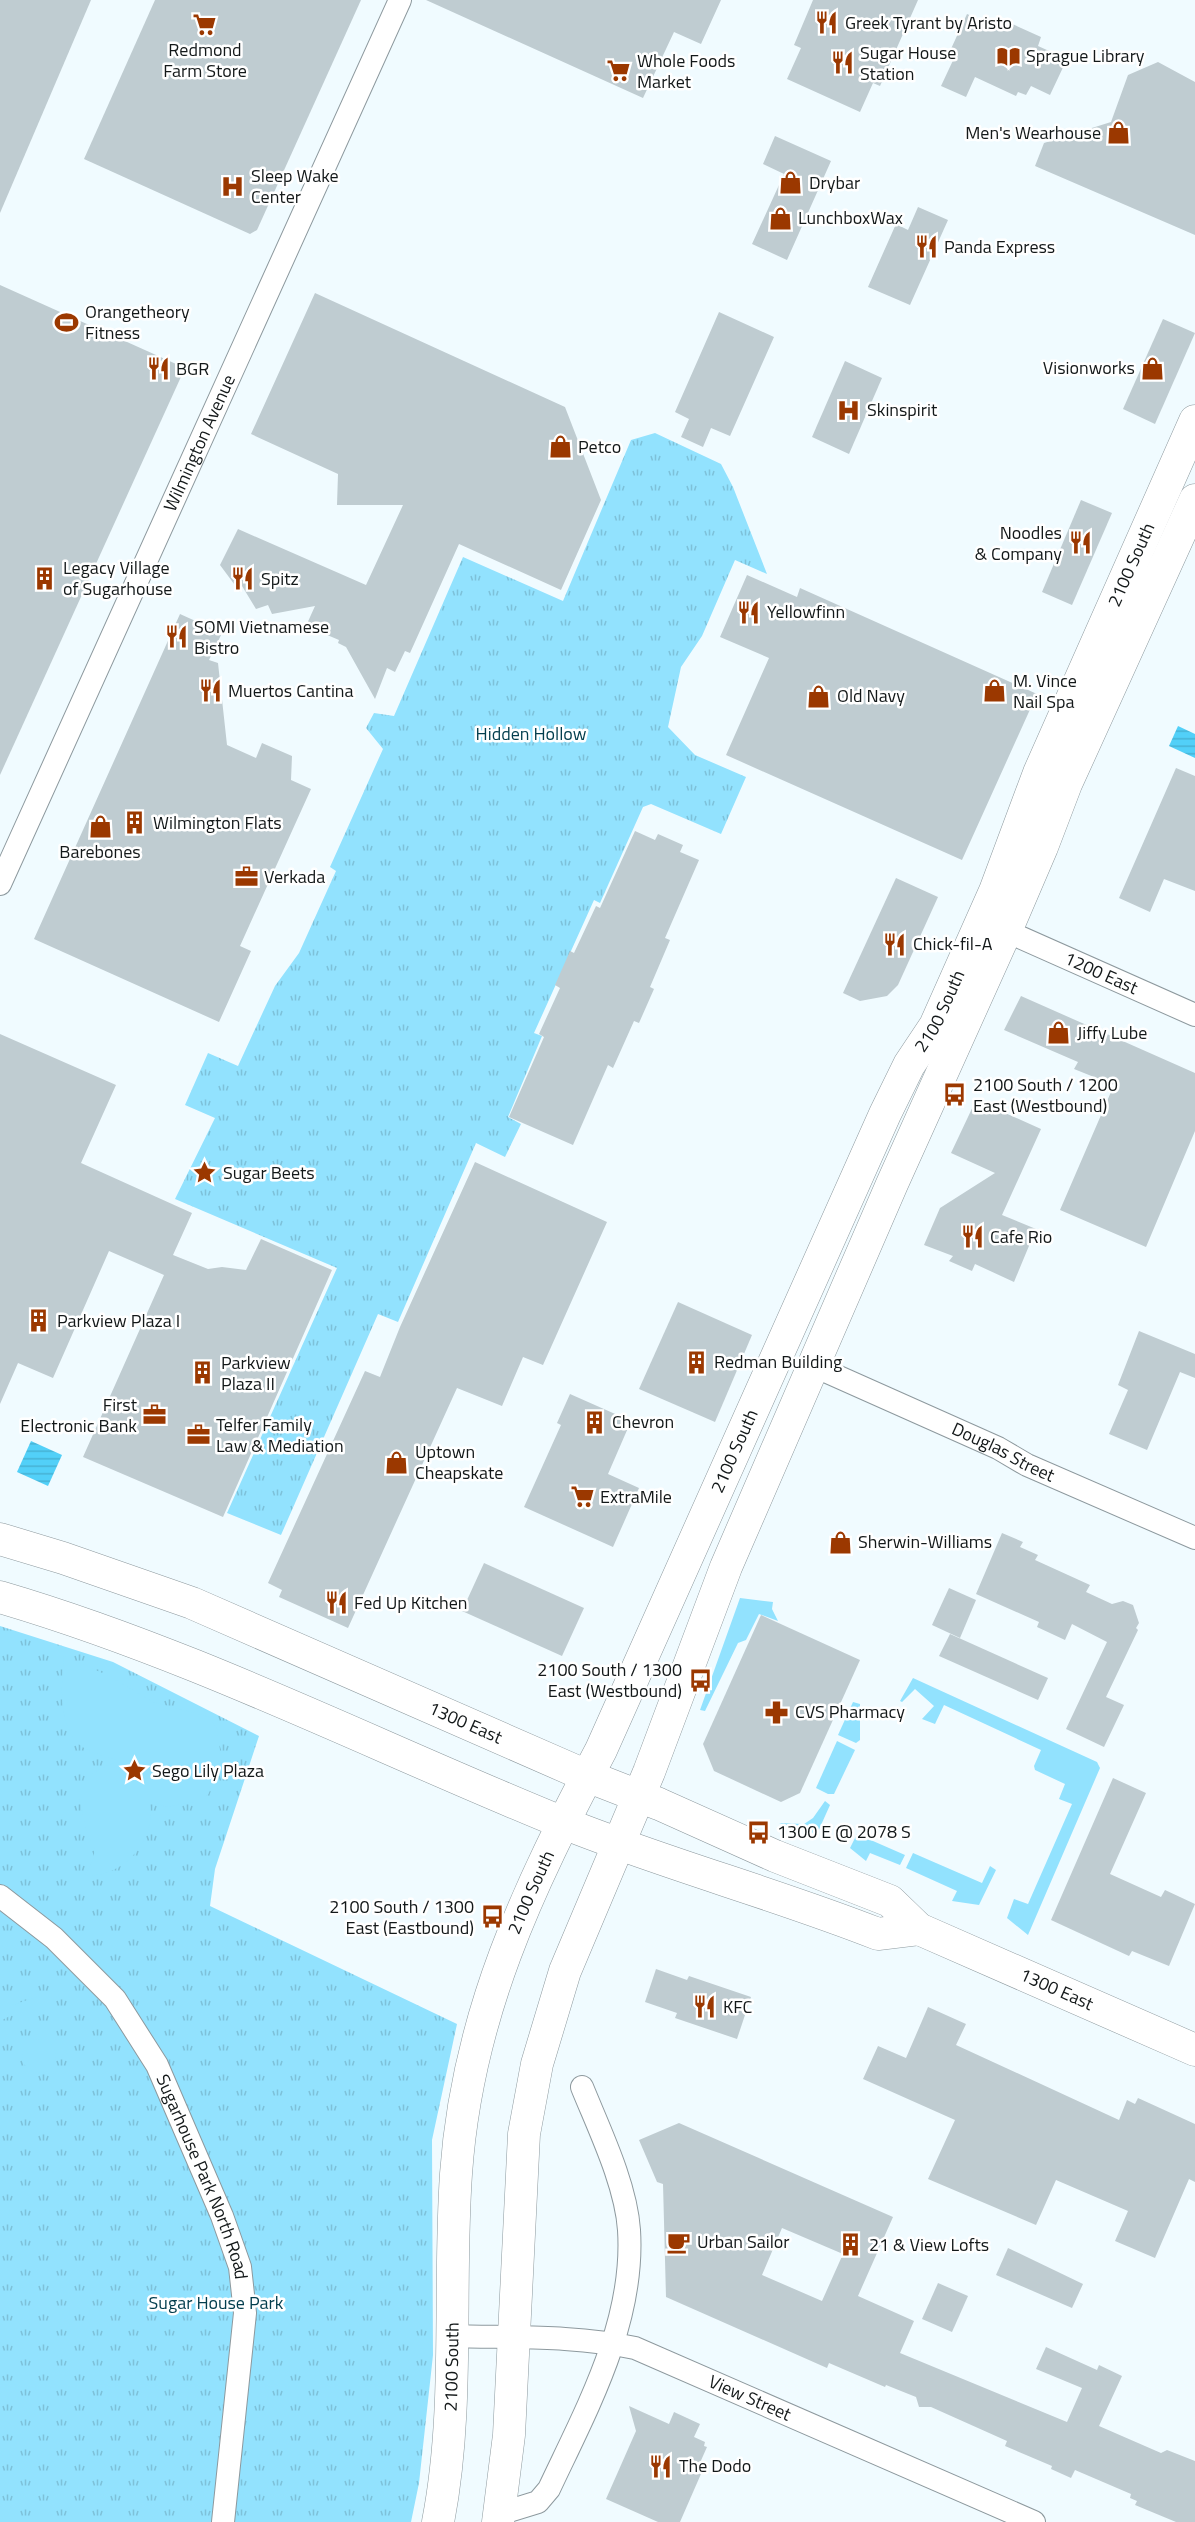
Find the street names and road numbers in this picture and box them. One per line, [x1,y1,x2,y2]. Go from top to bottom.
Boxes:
street label: Wilmington Avenue [156,370,242,516]
street label: 2100 South [1100,518,1161,611]
street label: 1200 East [1060,945,1143,1001]
street label: 2100 South [907,965,971,1057]
street label: 2100 South [704,1405,765,1497]
street label: Douglas Street [948,1415,1060,1489]
street label: 1300 East [425,1694,507,1751]
street label: 2100 South [500,1846,561,1938]
street label: 1300 East [1016,1961,1099,2017]
street label: Sugarhouse Park North Road [150,2070,255,2281]
street label: 2100 South [436,2322,465,2412]
street label: View Street [705,2368,796,2428]

